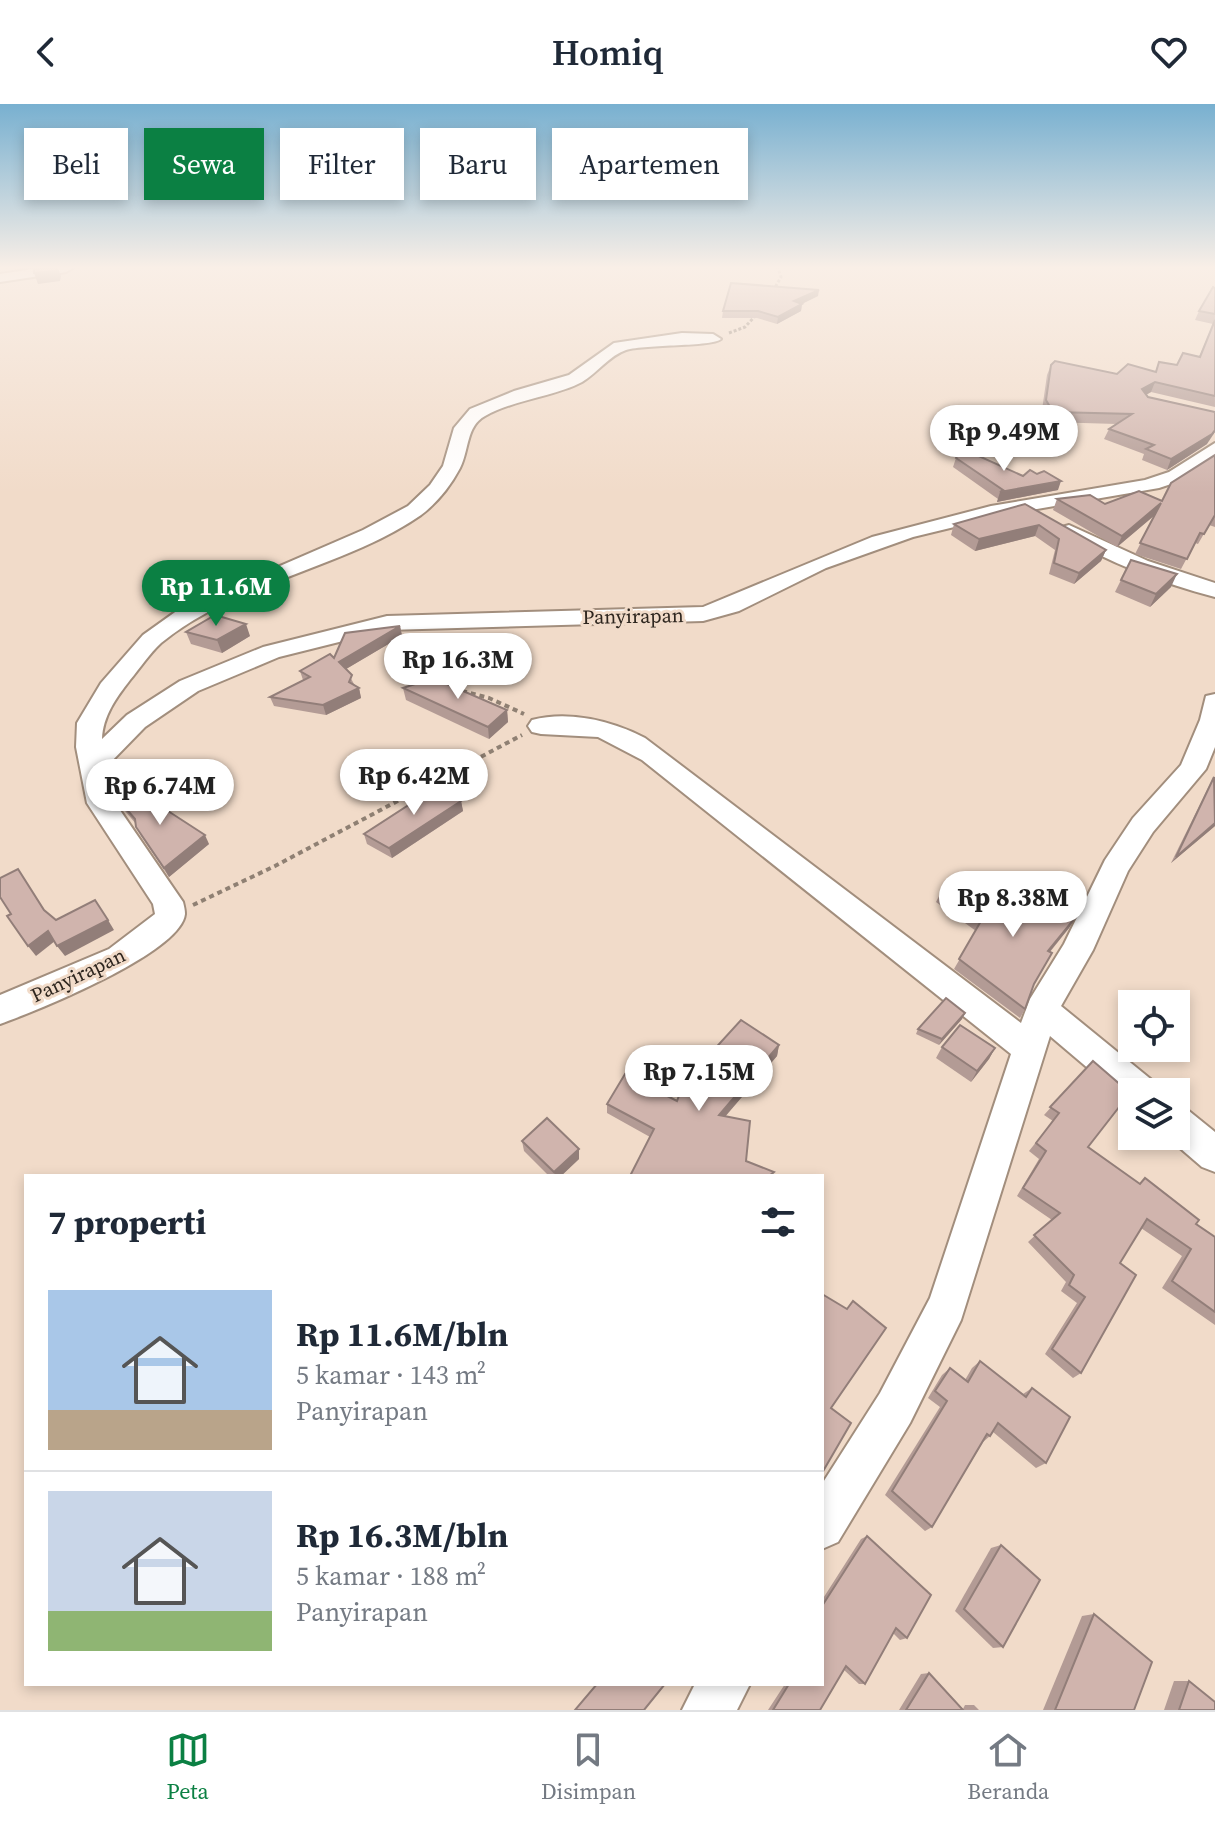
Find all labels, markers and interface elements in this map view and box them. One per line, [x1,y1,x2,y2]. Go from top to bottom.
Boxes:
text: Homiq [552,28,663,77]
icon: back [24,30,68,74]
icon: heart [1147,30,1191,74]
chip: Beli [24,128,128,200]
chip: Sewa [144,128,264,200]
chip: Filter [280,128,404,200]
chip: Baru [420,128,536,200]
chip: Apartemen [552,128,748,200]
pin: Rp 9.49M [921,405,1087,473]
text: Rp 9.49M [948,413,1060,449]
pin: Rp 11.6M [133,560,299,628]
text: Rp 11.6M [160,568,272,604]
street label: Panyirapan [582,601,684,631]
pin: Rp 16.3M [375,633,541,701]
text: Rp 16.3M [402,641,514,677]
pin: Rp 6.42M [331,749,497,817]
text: Rp 6.42M [358,757,470,793]
pin: Rp 6.74M [77,759,243,827]
text: Rp 6.74M [104,767,216,803]
pin: Rp 8.38M [930,871,1096,939]
text: Rp 8.38M [957,879,1069,915]
street label: Panyirapan [26,941,130,1009]
map controls [1118,990,1190,1150]
button: locate [1118,990,1190,1062]
pin: Rp 7.15M [616,1045,782,1113]
text: Rp 7.15M [643,1053,755,1089]
button: layers [1118,1078,1190,1150]
text: 7 properti [48,1199,206,1245]
icon: filters [756,1200,800,1244]
text: Rp 11.6M/bln [296,1311,508,1357]
icon: home [112,1322,208,1418]
text: 5 kamar · 143 m² [296,1357,486,1393]
text: Panyirapan [296,1393,428,1429]
text: Rp 16.3M/bln [296,1512,508,1558]
icon: home [112,1523,208,1619]
text: 5 kamar · 188 m² [296,1558,486,1594]
text: Panyirapan [296,1594,428,1630]
tab: Peta [166,1728,210,1806]
tab: Disimpan [541,1728,636,1806]
tab: Beranda [967,1728,1049,1806]

